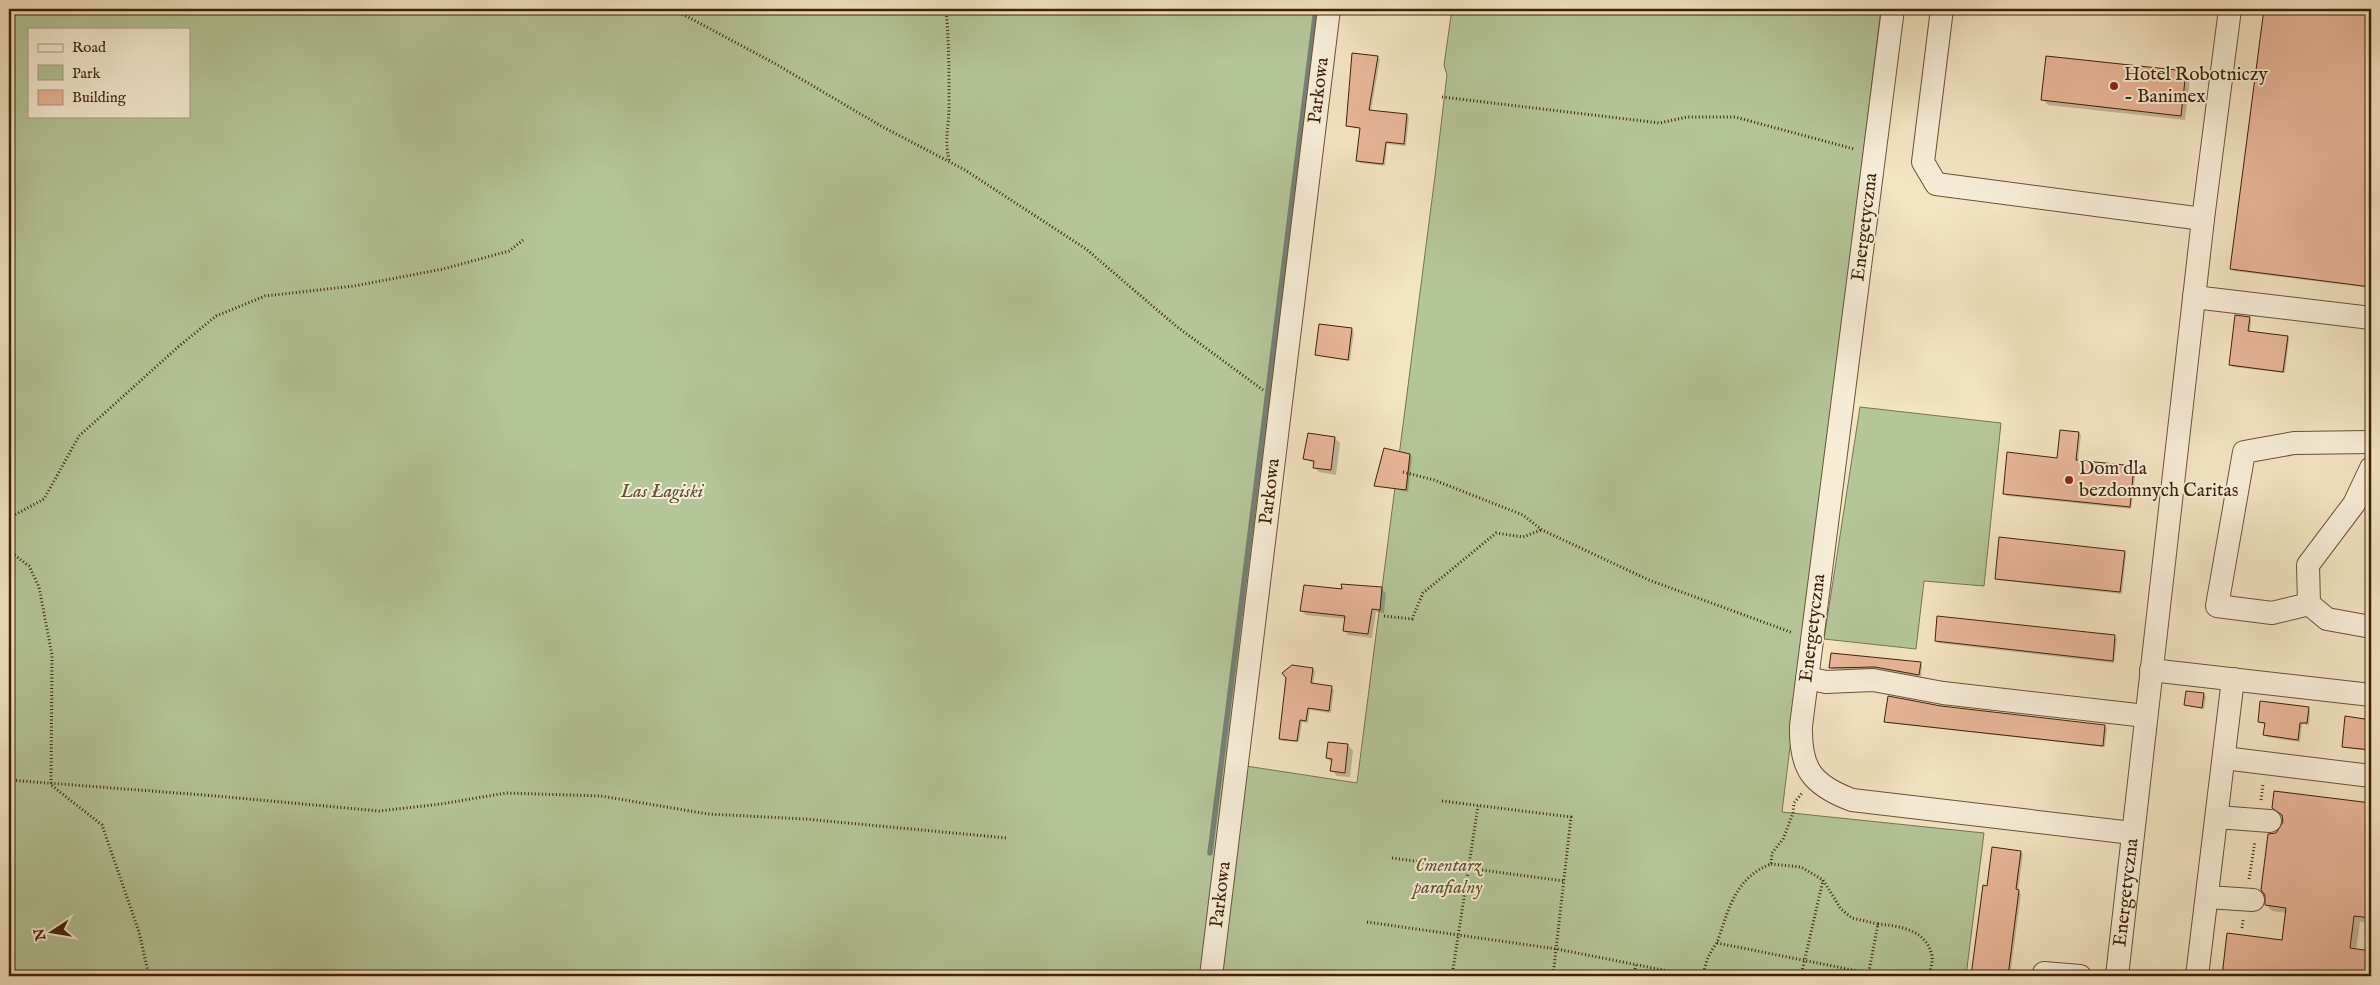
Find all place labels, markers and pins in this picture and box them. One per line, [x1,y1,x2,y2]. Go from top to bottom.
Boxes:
place label: Hotel Robotniczy - Banimex [2124,63,2268,109]
marker: Hotel Robotniczy - Banimex [2108,80,2120,92]
place label: Dom dla bezdomnych Caritas [2079,457,2238,503]
marker: Dom dla bezdomnych Caritas [2063,474,2075,486]

